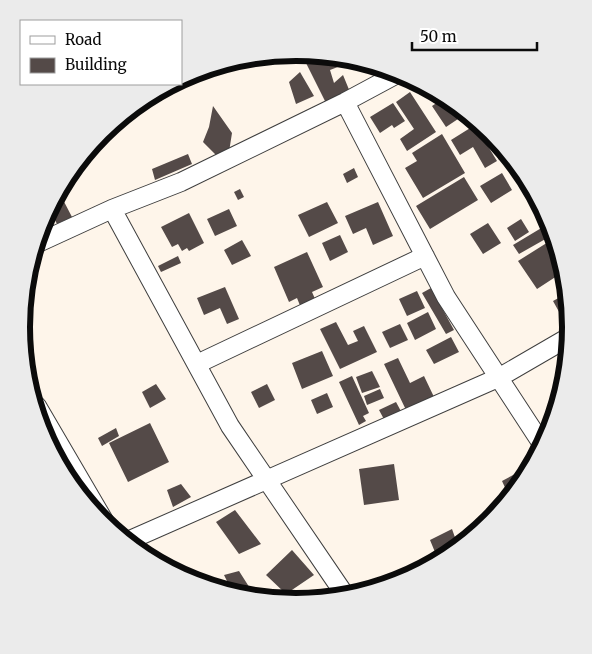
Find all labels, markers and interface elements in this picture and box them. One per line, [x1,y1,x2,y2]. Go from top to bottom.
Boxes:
legend [20,20,182,85]
scale bar [412,20,537,52]
text: 50 m [420,27,457,46]
text: Road [65,30,101,49]
text: Building [65,55,127,74]

